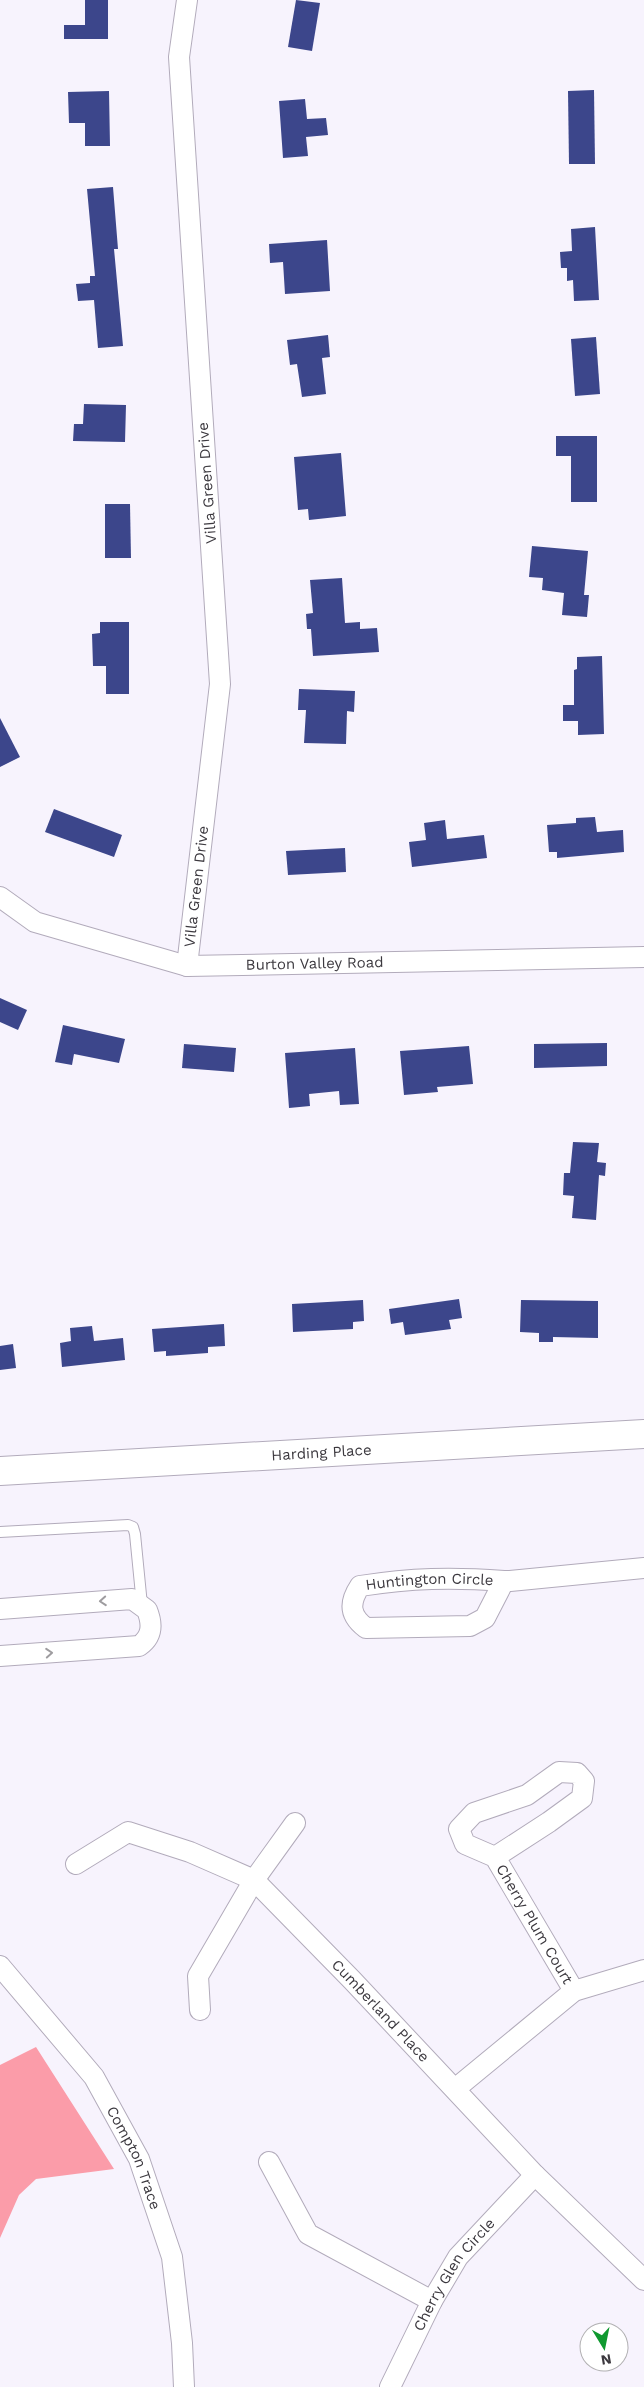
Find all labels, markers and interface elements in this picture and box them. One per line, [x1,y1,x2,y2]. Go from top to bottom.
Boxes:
street label: Villa Green Drive [194,422,220,544]
street label: Villa Green Drive [180,825,212,948]
street label: Burton Valley Road [246,953,384,974]
street label: Harding Place [271,1441,372,1464]
street label: Huntington Circle [364,1570,494,1594]
one-way arrow [99,1595,107,1606]
one-way arrow [45,1648,53,1659]
street label: Cherry Plum Court [492,1861,577,1988]
street label: Cumberland Place [328,1956,433,2066]
street label: Compton Trace [103,2103,164,2212]
street label: Cherry Glen Circle [410,2214,499,2334]
north arrow [579,2322,629,2372]
text: N [600,2351,613,2369]

